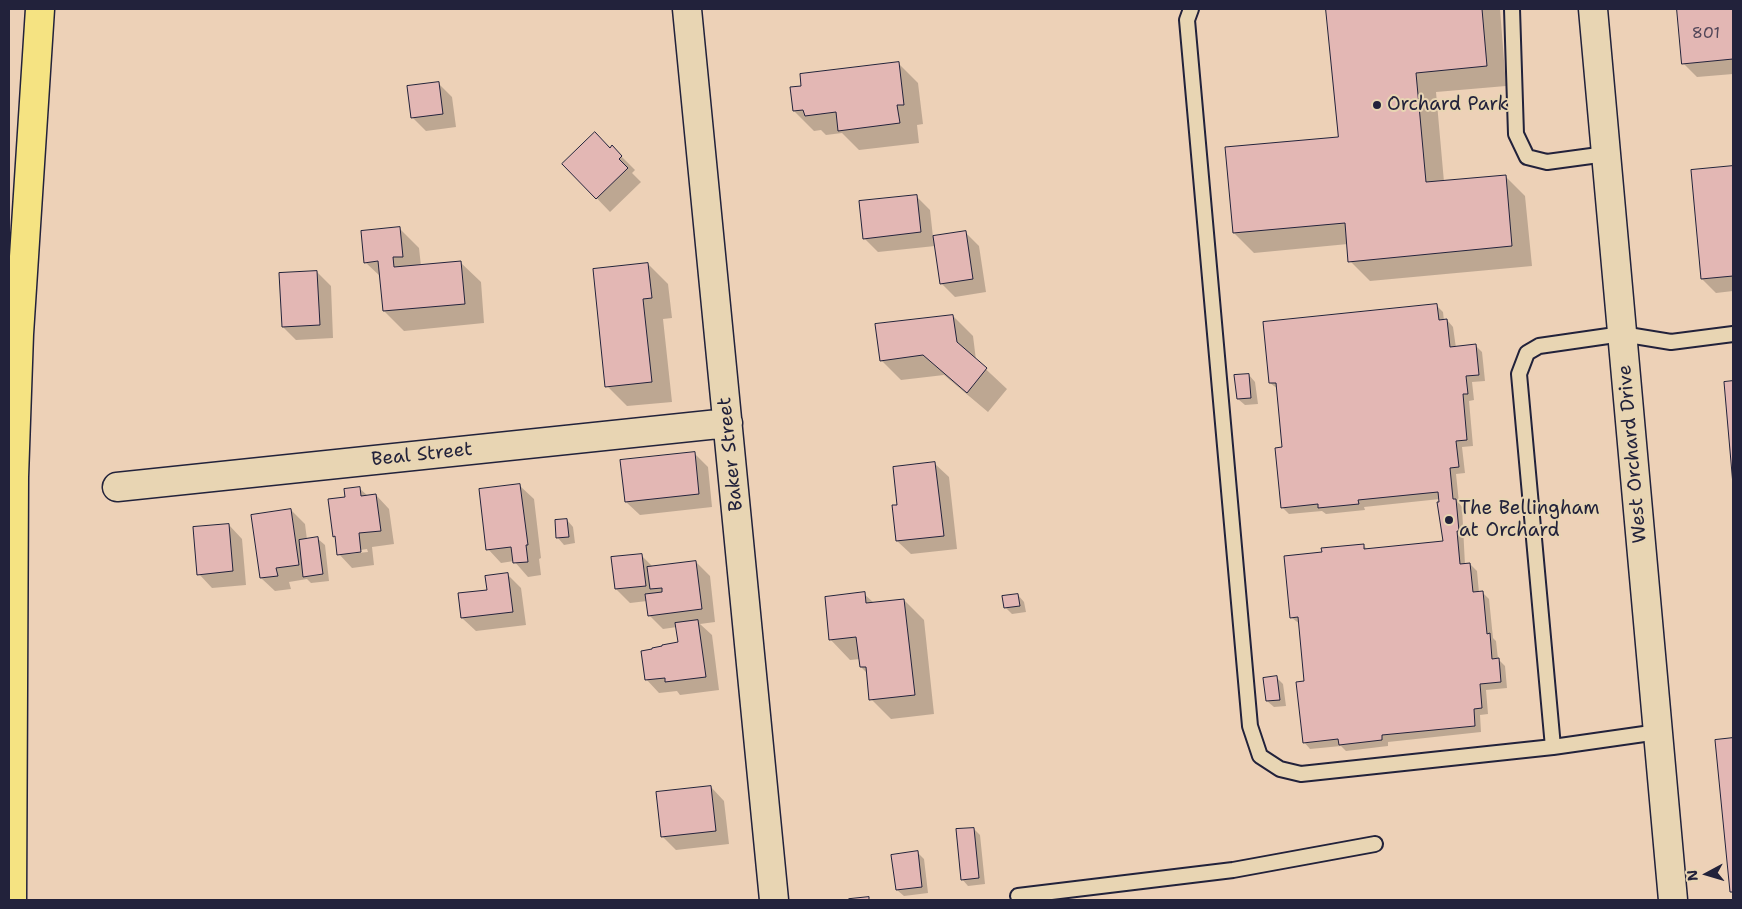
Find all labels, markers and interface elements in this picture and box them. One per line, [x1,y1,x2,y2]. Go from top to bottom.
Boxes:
house number: 801 [1692,24,1720,44]
place label: Orchard Park [1387,94,1508,116]
marker: Orchard Park [1371,99,1383,111]
street label: West Orchard Drive [1614,364,1652,544]
street label: Baker Street [714,396,748,512]
street label: Beal Street [370,438,474,472]
place label: The Bellingham at Orchard [1459,498,1600,542]
marker: The Bellingham at Orchard [1443,514,1455,526]
north arrow [1682,849,1732,899]
text: N [1683,869,1702,882]

